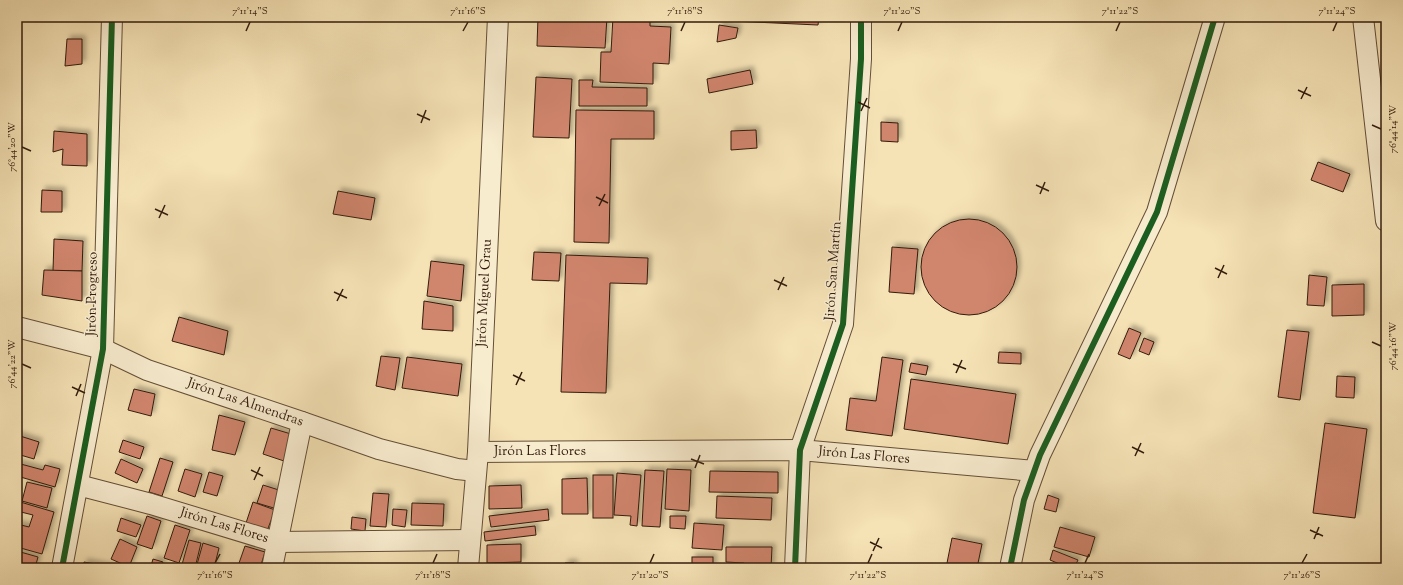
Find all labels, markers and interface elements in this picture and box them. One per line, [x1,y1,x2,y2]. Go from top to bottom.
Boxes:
text: 7°11'14"S [232,4,268,19]
text: 7°11'16"S [450,4,486,19]
text: 7°11'18"S [667,4,703,19]
text: 7°11'20"S [884,4,920,19]
text: 7°11'22"S [1102,4,1138,19]
text: 7°11'24"S [1319,4,1355,19]
text: 76°44'14"W [1386,105,1401,153]
text: 76°44'20"W [5,122,20,172]
street label: Jirón San Martín [820,221,847,322]
street label: Jirón Miguel Grau [472,238,498,349]
street label: Jirón Progreso [82,251,104,337]
text: 76°44'16"W [1386,322,1401,370]
text: 76°44'22"W [5,340,20,388]
street label: Jirón Las Almendras [183,373,306,432]
street label: Jirón Las Flores [493,442,586,462]
street label: Jirón Las Flores [816,442,911,470]
street label: Jirón Las Flores [176,503,271,549]
text: 7°11'16"S [197,568,233,583]
text: 7°11'18"S [415,568,451,583]
text: 7°11'20"S [632,568,668,583]
text: 7°11'22"S [850,568,886,583]
text: 7°11'24"S [1067,568,1103,583]
text: 7°11'26"S [1284,568,1320,583]

